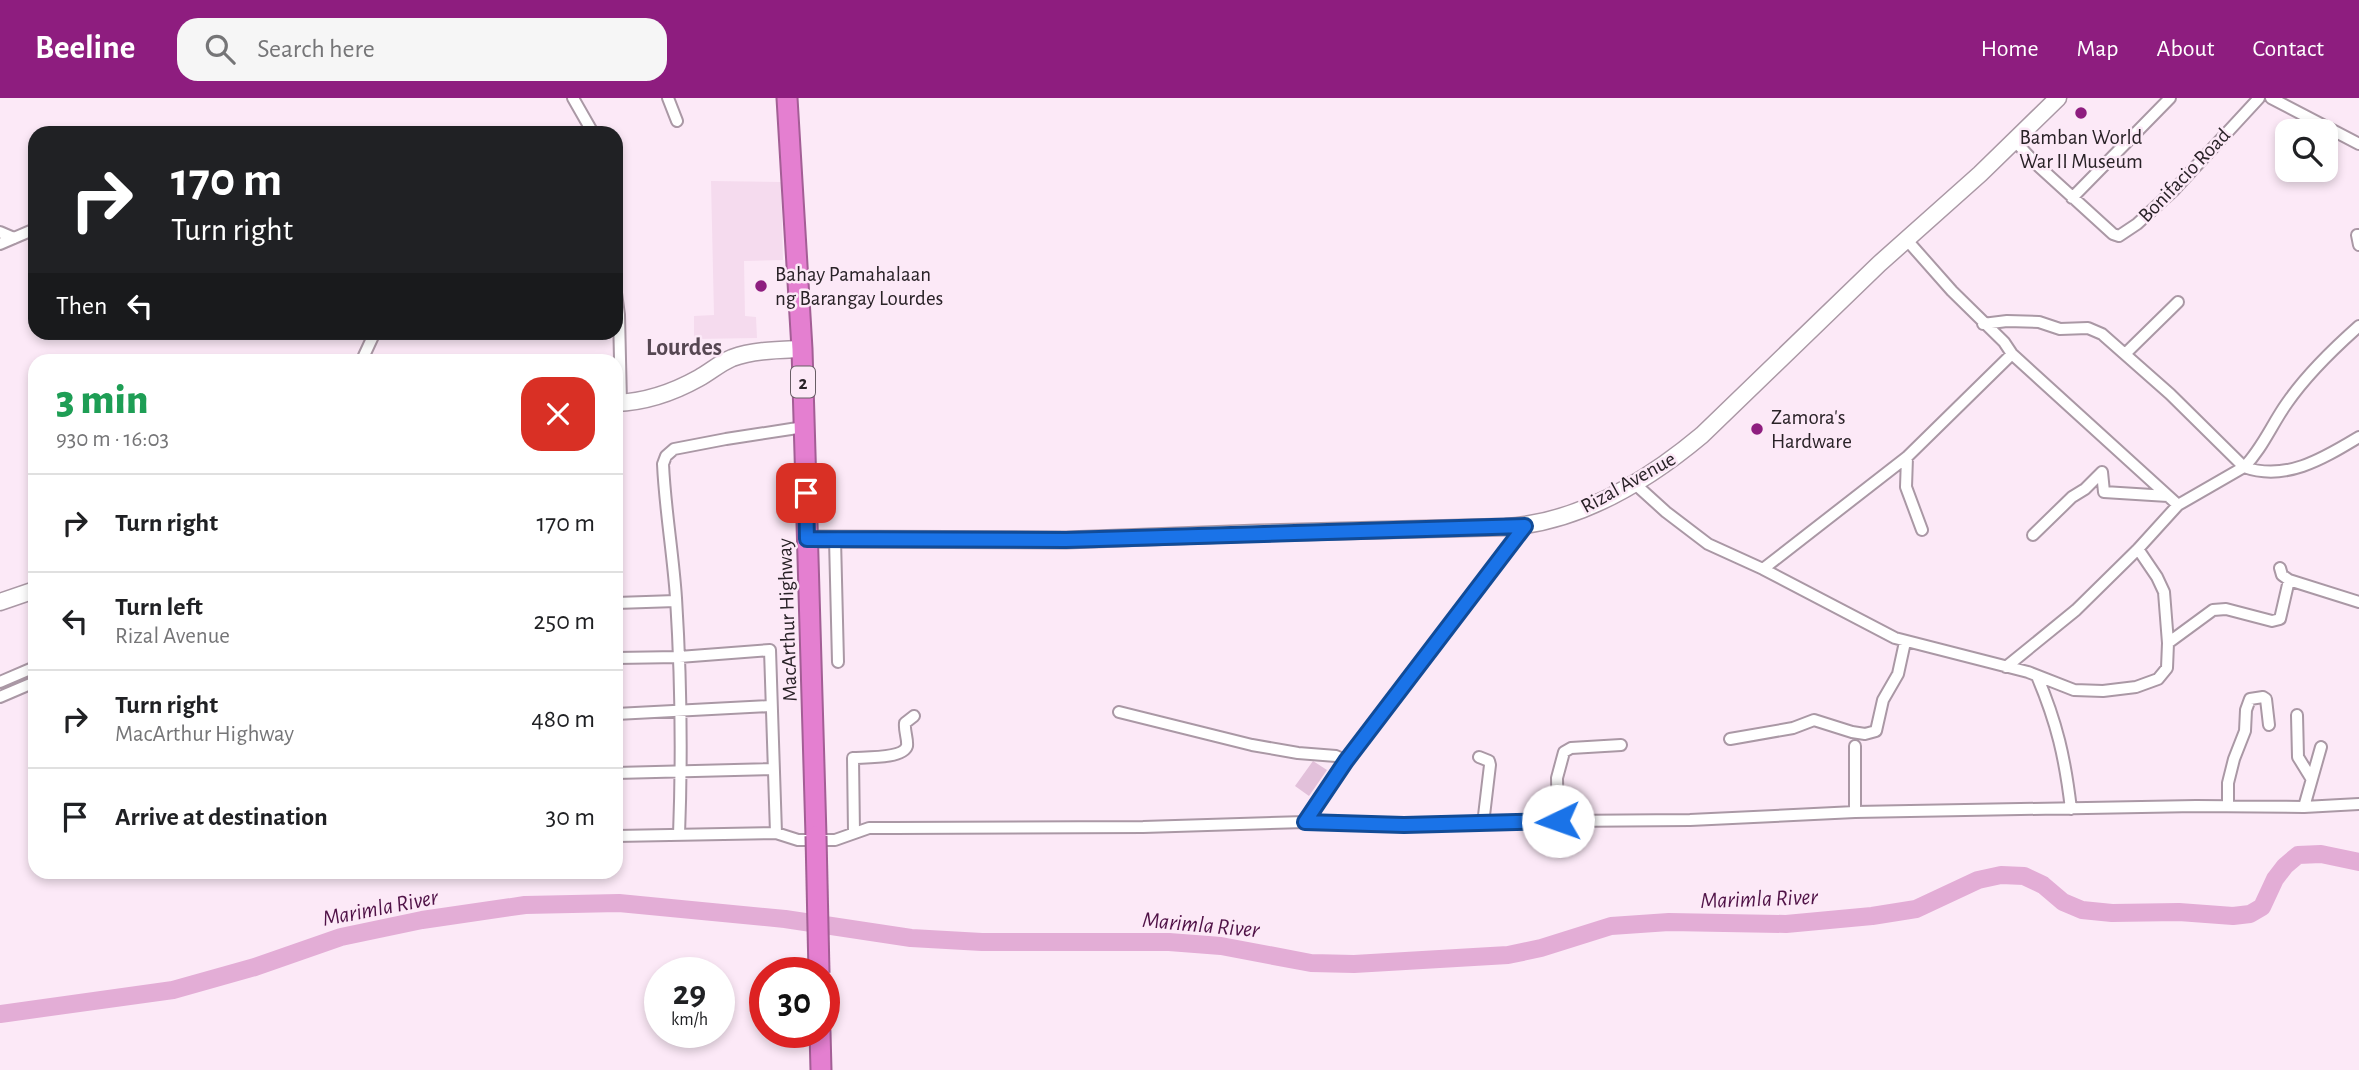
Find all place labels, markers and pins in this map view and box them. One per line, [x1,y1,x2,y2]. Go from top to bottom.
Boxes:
marker: Bamban World War II Museum [2073,105,2089,121]
place label: Bamban World War II Museum [2019,127,2143,172]
place label: Bahay Pamahalaan ng Barangay Lourdes [775,264,943,309]
marker: Bahay Pamahalaan ng Barangay Lourdes [753,278,769,294]
place label: Zamora's Hardware [1771,407,1852,452]
marker: Zamora's Hardware [1749,421,1765,437]
pin [776,463,836,523]

